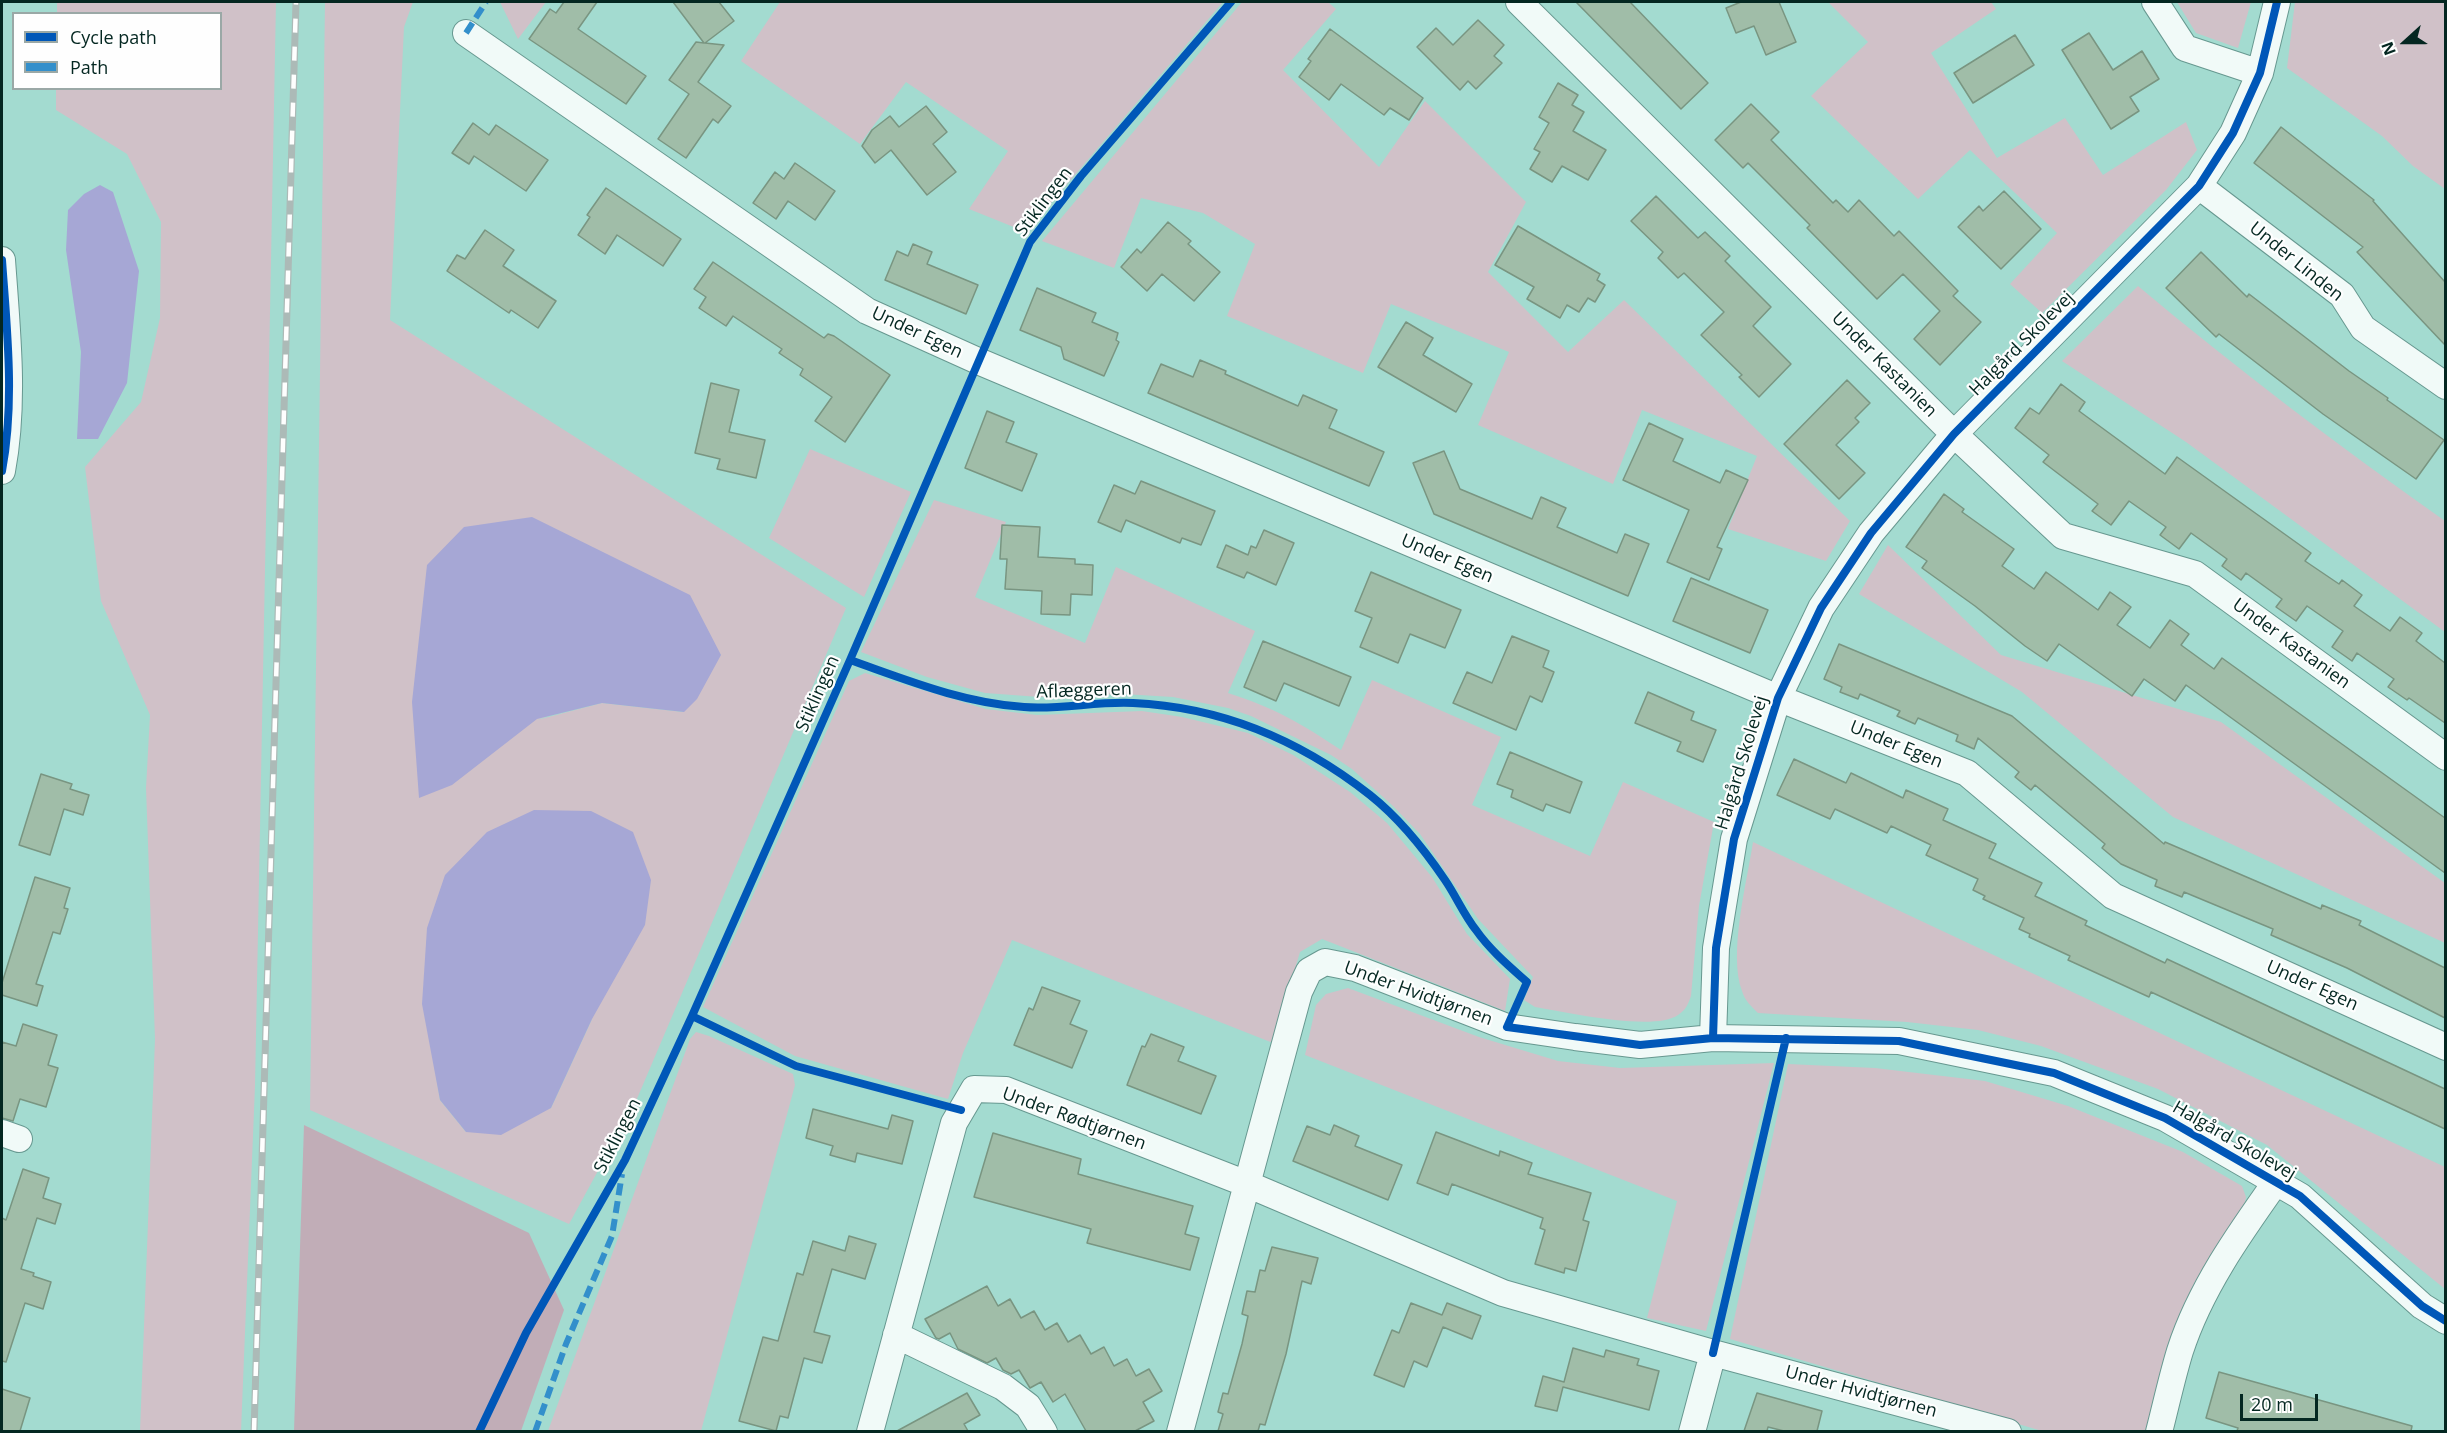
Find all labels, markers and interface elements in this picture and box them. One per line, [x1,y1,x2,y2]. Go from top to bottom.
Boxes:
legend [12,12,222,90]
north arrow [2375,12,2435,72]
text: Cycle path [70,25,157,49]
text: N [2376,38,2401,58]
text: Path [70,55,108,79]
street label: Stiklingen [1011,163,1077,241]
street label: Under Linden [2245,218,2347,306]
street label: Halgård Skolevej [1965,287,2079,401]
street label: Under Egen [868,302,966,364]
street label: Under Kastanien [1827,308,1941,422]
street label: Under Egen [1398,530,1496,588]
street label: Under Kastanien [2228,594,2354,694]
street label: Stiklingen [792,652,844,736]
street label: Aflæggeren [1036,679,1132,703]
street label: Halgård Skolevej [1711,693,1773,833]
street label: Under Egen [1846,717,1946,773]
street label: Under Egen [2263,956,2361,1016]
street label: Under Hvidtjørnen [1341,957,1495,1031]
street label: Under Rødtjørnen [999,1083,1149,1155]
street label: Stiklingen [590,1095,646,1177]
street label: Halgård Skolevej [2168,1097,2300,1185]
street label: Under Hvidtjørnen [1783,1361,1939,1423]
scale bar [2243,1382,2321,1420]
text: 20 m [2251,1392,2293,1416]

